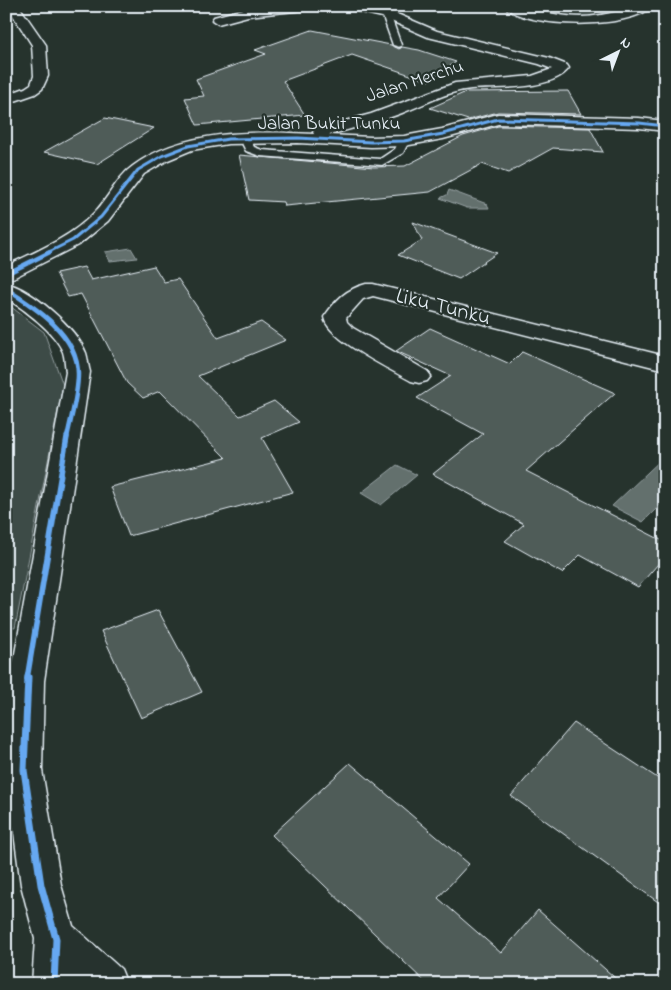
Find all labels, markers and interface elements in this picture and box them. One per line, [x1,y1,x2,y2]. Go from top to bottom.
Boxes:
north arrow [594,28,644,78]
text: N [615,32,636,54]
street label: Jalan Merchu [363,53,468,110]
street label: Jalan Bukit Tunku [258,111,401,138]
street label: Liku Tunku [392,281,494,335]

